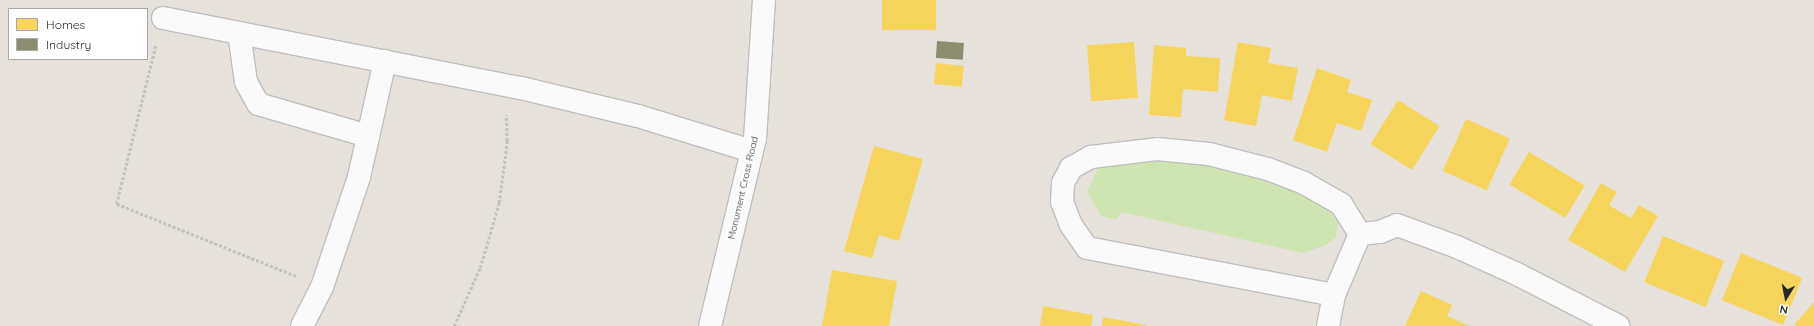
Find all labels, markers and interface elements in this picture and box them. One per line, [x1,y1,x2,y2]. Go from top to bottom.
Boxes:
legend [8,8,148,60]
text: Homes [46,17,85,32]
text: Industry [46,37,91,52]
street label: Monument Cross Road [725,135,761,241]
north arrow [1766,278,1806,318]
text: N [1779,302,1789,317]

